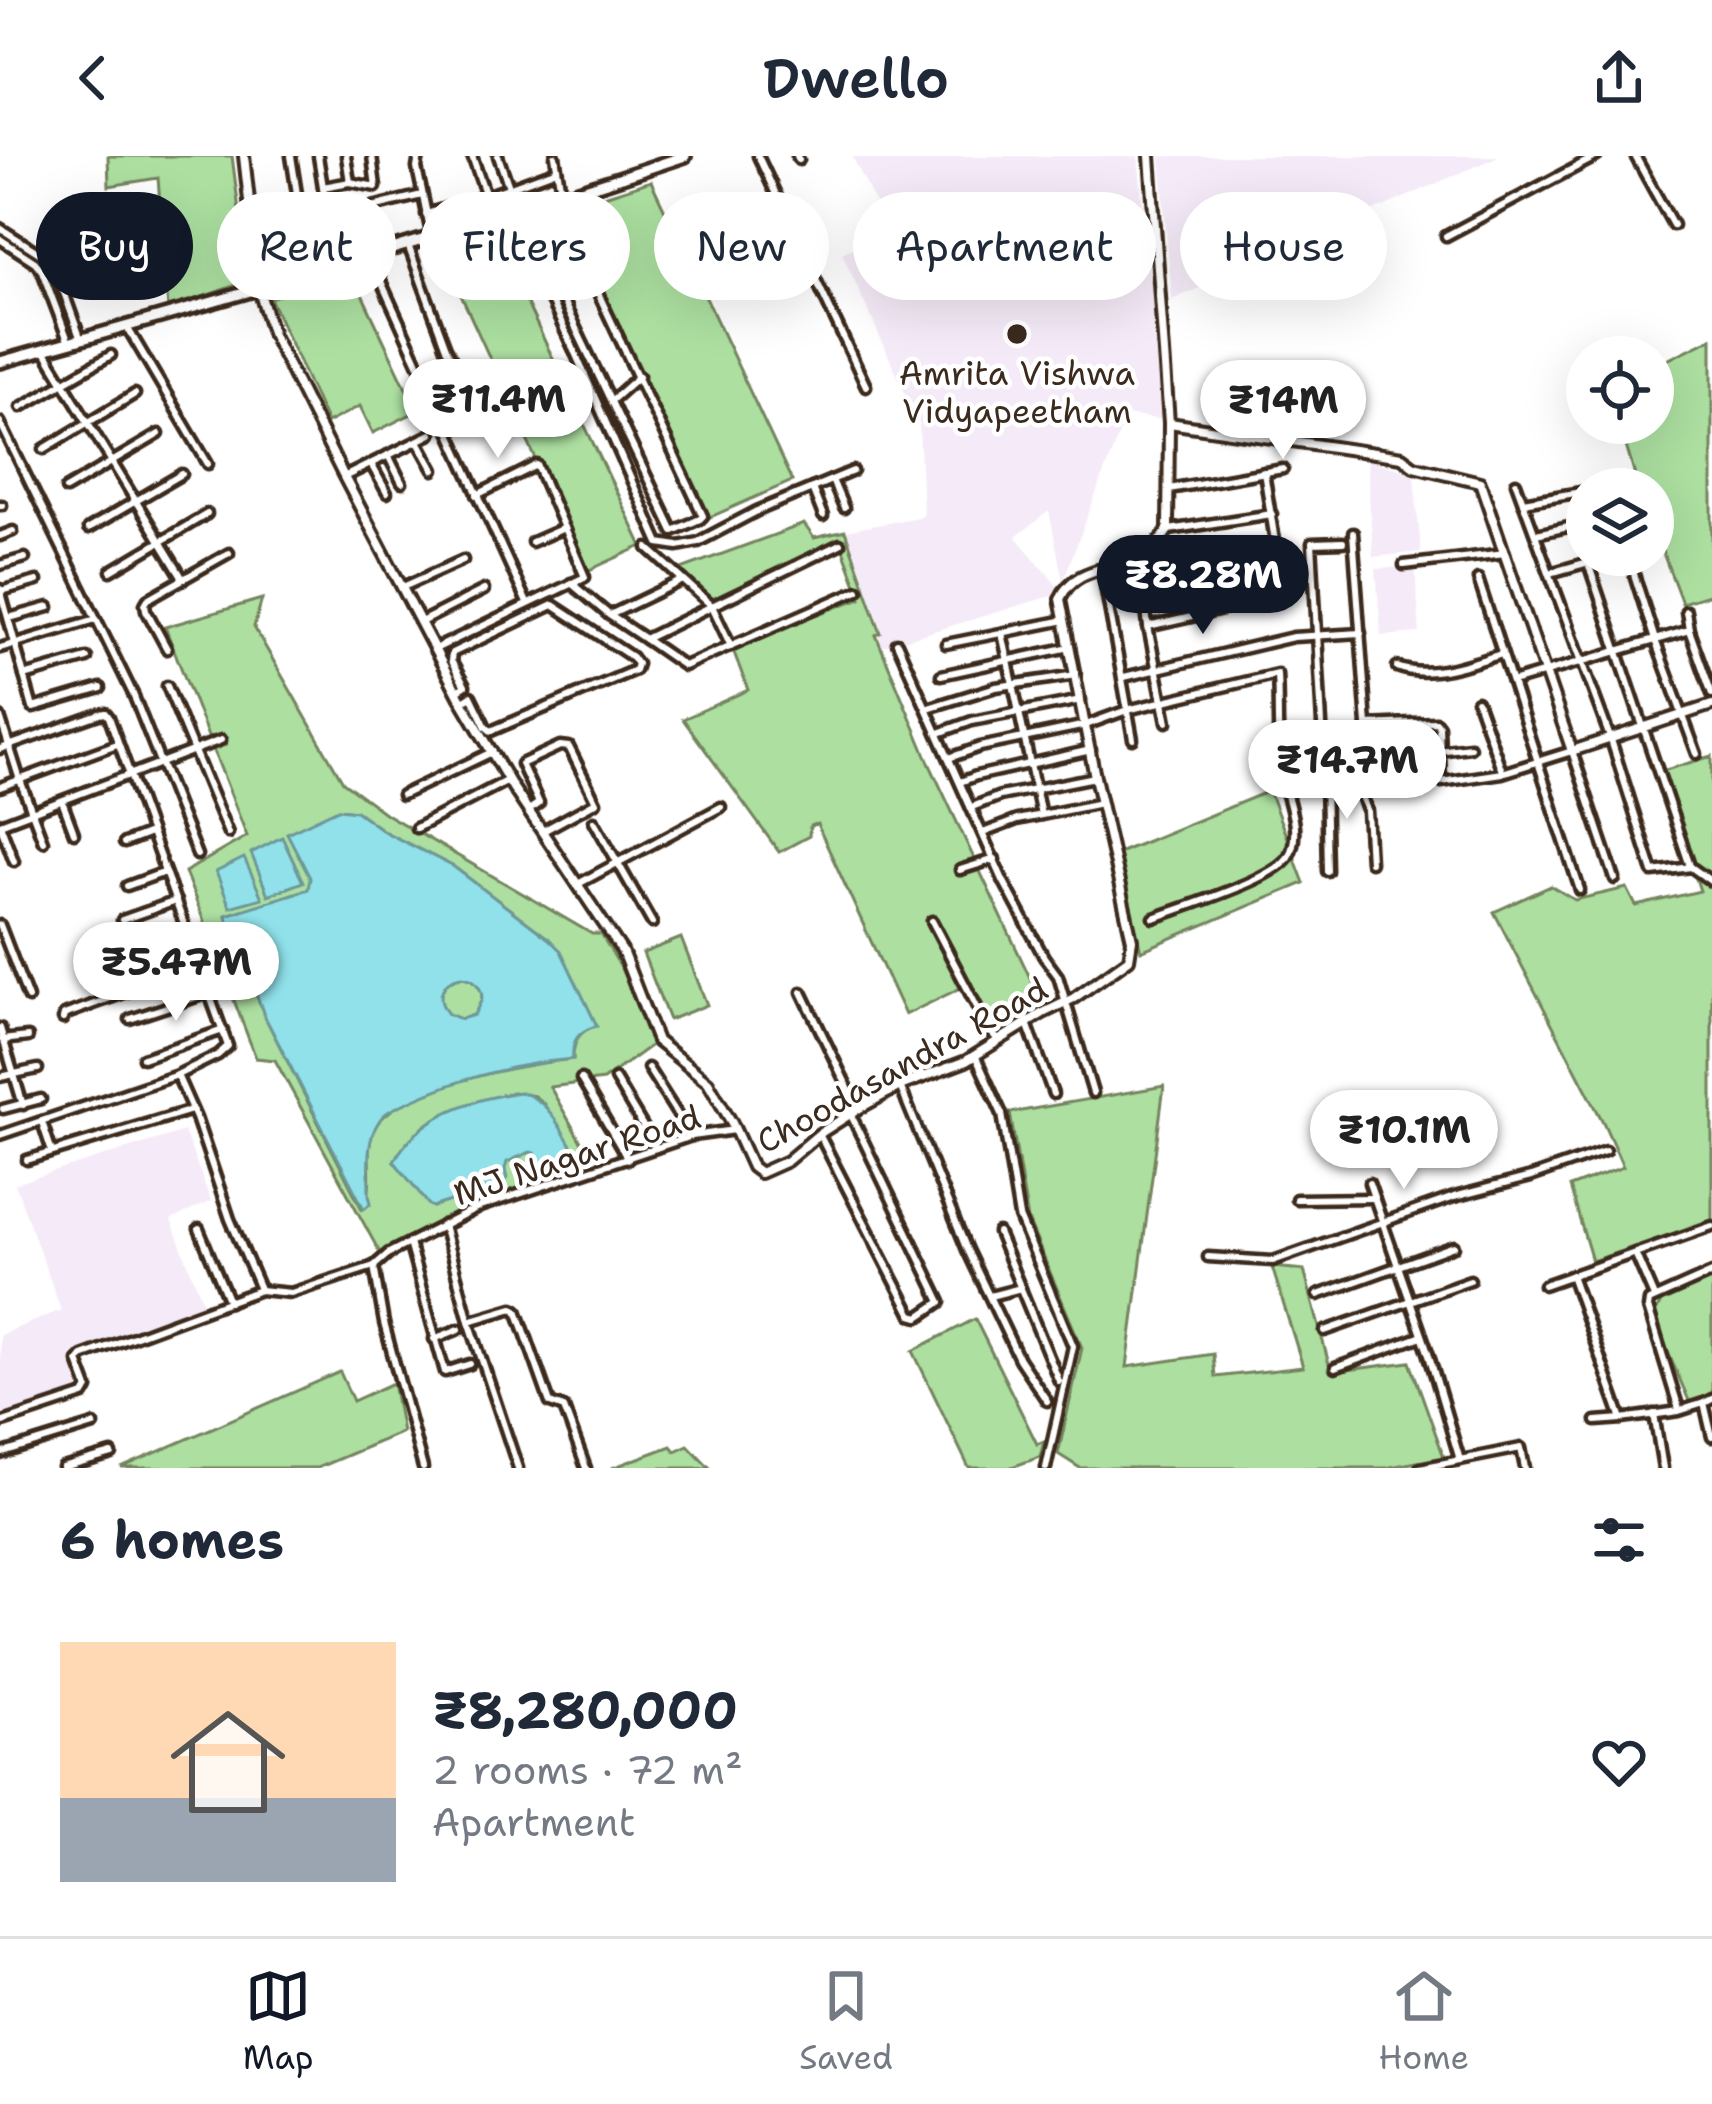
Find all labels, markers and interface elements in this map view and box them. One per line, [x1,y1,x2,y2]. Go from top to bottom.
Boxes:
text: Dwello [763,42,949,114]
icon: back [60,45,126,111]
icon: share [1586,45,1652,111]
chip: Buy [36,192,193,300]
chip: Rent [217,192,396,300]
chip: Filters [420,192,630,300]
chip: New [654,192,829,300]
chip: Apartment [853,192,1156,300]
chip: House [1180,192,1387,300]
marker: Amrita Vishwa Vidyapeetham [1004,321,1030,347]
map controls [1566,336,1674,576]
button: locate [1566,336,1674,444]
place label: Amrita Vishwa Vidyapeetham [899,351,1135,434]
pin: ₹11.4M [400,359,596,461]
pin: ₹14M [1212,360,1354,462]
text: ₹11.4M [430,372,566,424]
text: ₹14M [1227,373,1339,425]
button: layers [1566,468,1674,576]
pin: ₹8.28M [1105,535,1301,637]
text: ₹8.28M [1124,548,1282,600]
pin: ₹14.7M [1249,720,1445,822]
text: ₹14.7M [1275,733,1419,785]
pin: ₹5.47M [78,922,274,1024]
text: ₹5.47M [100,935,252,987]
street label: Choodasandra Road [748,966,1056,1164]
pin: ₹10.1M [1306,1090,1502,1192]
street label: MJ Nagar Road [448,1094,706,1216]
text: ₹10.1M [1337,1103,1471,1155]
text: 6 homes [60,1506,284,1574]
icon: filters [1586,1507,1652,1573]
text: ₹8,280,000 [432,1676,738,1744]
icon: home [156,1690,300,1834]
icon: heart [1586,1729,1652,1795]
text: 2 rooms · 72 m² [432,1744,743,1796]
text: Apartment [432,1796,635,1848]
tab: Map [243,1963,314,2080]
tab: Saved [799,1963,893,2080]
tab: Home [1378,1963,1469,2080]

